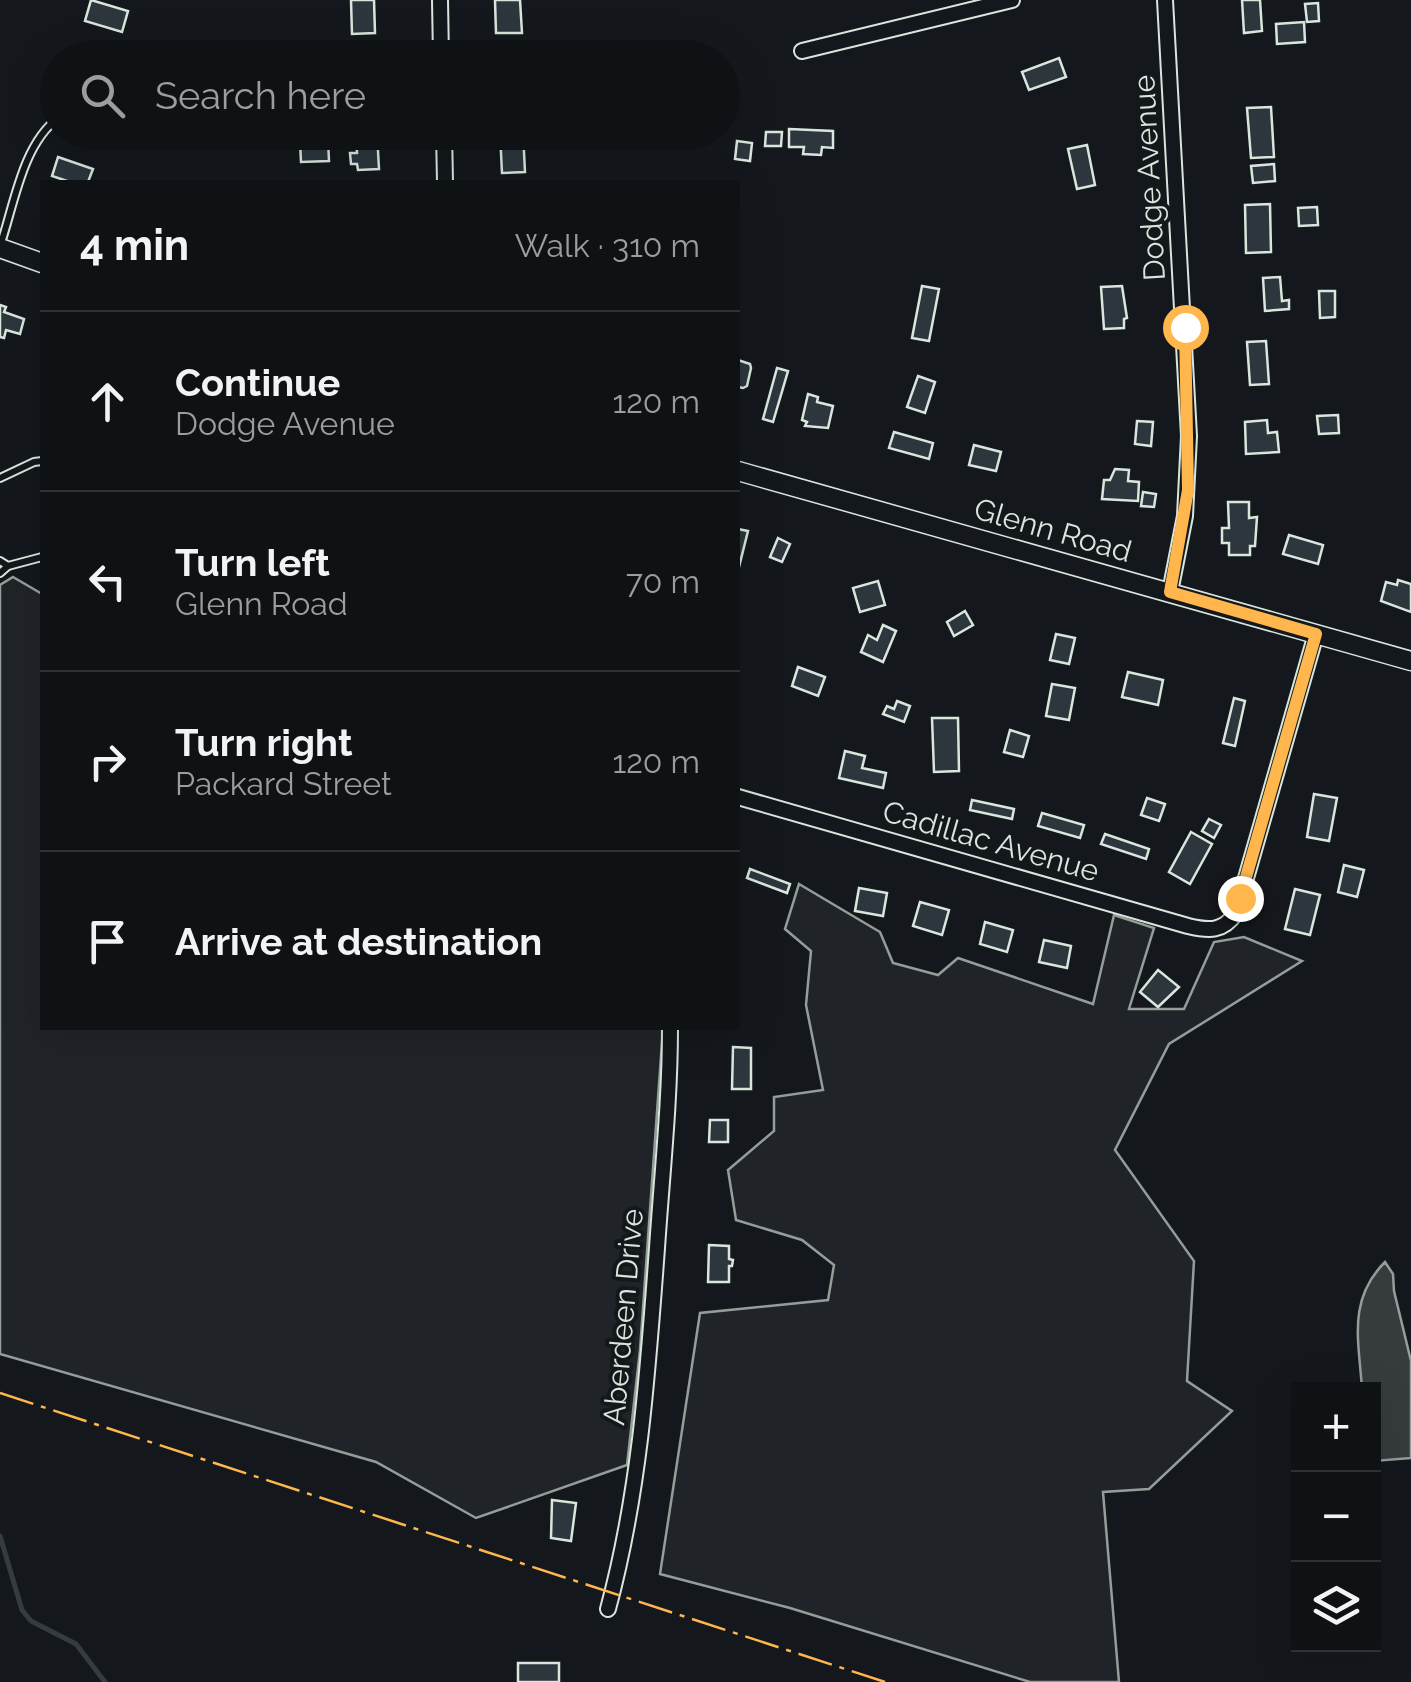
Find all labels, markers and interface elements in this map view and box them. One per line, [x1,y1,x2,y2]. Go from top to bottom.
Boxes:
search box [40,40,740,150]
icon: search [75,68,130,123]
text: Search here [155,73,366,118]
street label: Dodge Avenue [1126,74,1172,282]
text: 4 min [80,221,189,270]
text: Walk · 310 m [515,227,700,264]
route start [1163,305,1209,351]
text: Continue [175,360,340,405]
icon: ahead [80,374,135,429]
text: 120 m [612,383,700,420]
text: Dodge Avenue [175,405,395,442]
street label: Glenn Road [970,491,1136,569]
text: Turn left [175,540,330,585]
icon: left [80,554,135,609]
text: 70 m [626,563,700,600]
text: Glenn Road [175,585,348,622]
text: Turn right [175,720,352,765]
icon: right [80,734,135,789]
text: 120 m [612,743,700,780]
text: Packard Street [175,765,392,802]
street label: Cadillac Avenue [879,793,1103,889]
route end [1218,876,1264,922]
icon: arrive [80,914,135,969]
text: Arrive at destination [175,919,542,964]
street label: Aberdeen Drive [596,1207,650,1427]
map controls [1291,1382,1381,1652]
button: + [1291,1382,1381,1472]
button: − [1291,1472,1381,1562]
button: layers [1291,1562,1381,1652]

